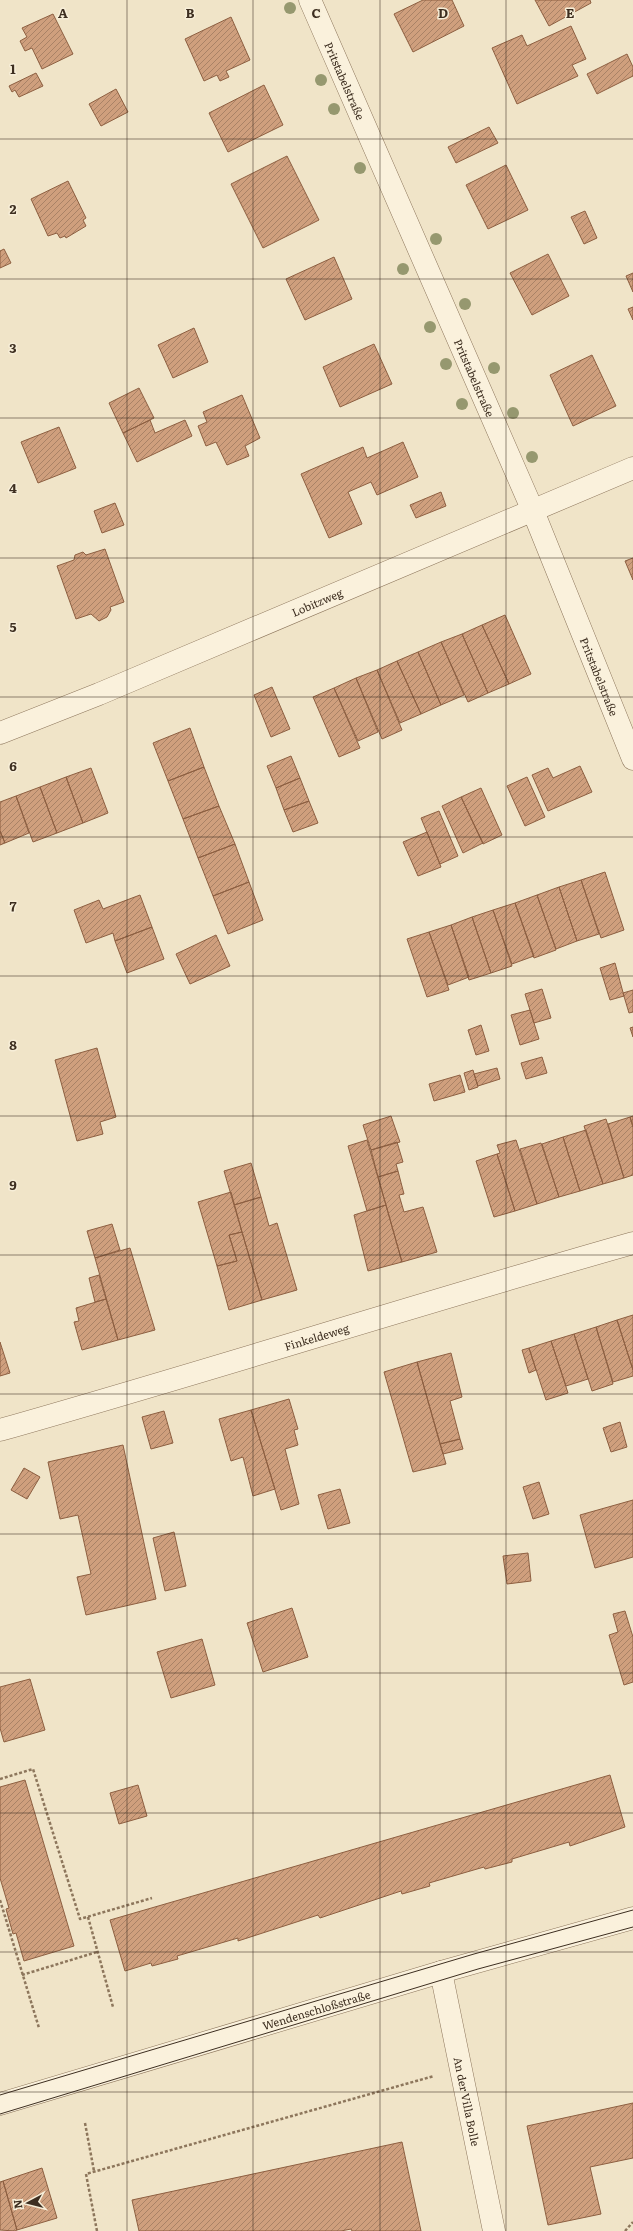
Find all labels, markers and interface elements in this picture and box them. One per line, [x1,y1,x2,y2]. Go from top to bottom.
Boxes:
text: A [58,3,68,22]
text: B [186,3,195,22]
text: C [311,3,321,22]
text: D [438,3,448,22]
text: E [566,3,575,22]
street label: Pritstabelstraße [321,39,369,122]
text: 1 [10,59,16,78]
text: 2 [10,199,17,218]
street label: Pritstabelstraße [451,336,499,419]
text: 3 [9,338,17,357]
text: 4 [9,478,17,497]
street label: Lobitzweg [289,584,346,620]
text: 5 [9,617,17,636]
street label: Pritstabelstraße [577,635,623,719]
text: 6 [9,756,17,775]
text: 7 [9,896,17,915]
text: 8 [9,1035,17,1054]
text: 9 [9,1175,17,1194]
street label: Finkeldeweg [282,1319,352,1354]
street label: Wendenschloßstraße [260,1986,372,2033]
street label: An der Villa Bolle [451,2055,484,2148]
north arrow [8,2183,48,2223]
text: N [9,2199,26,2210]

